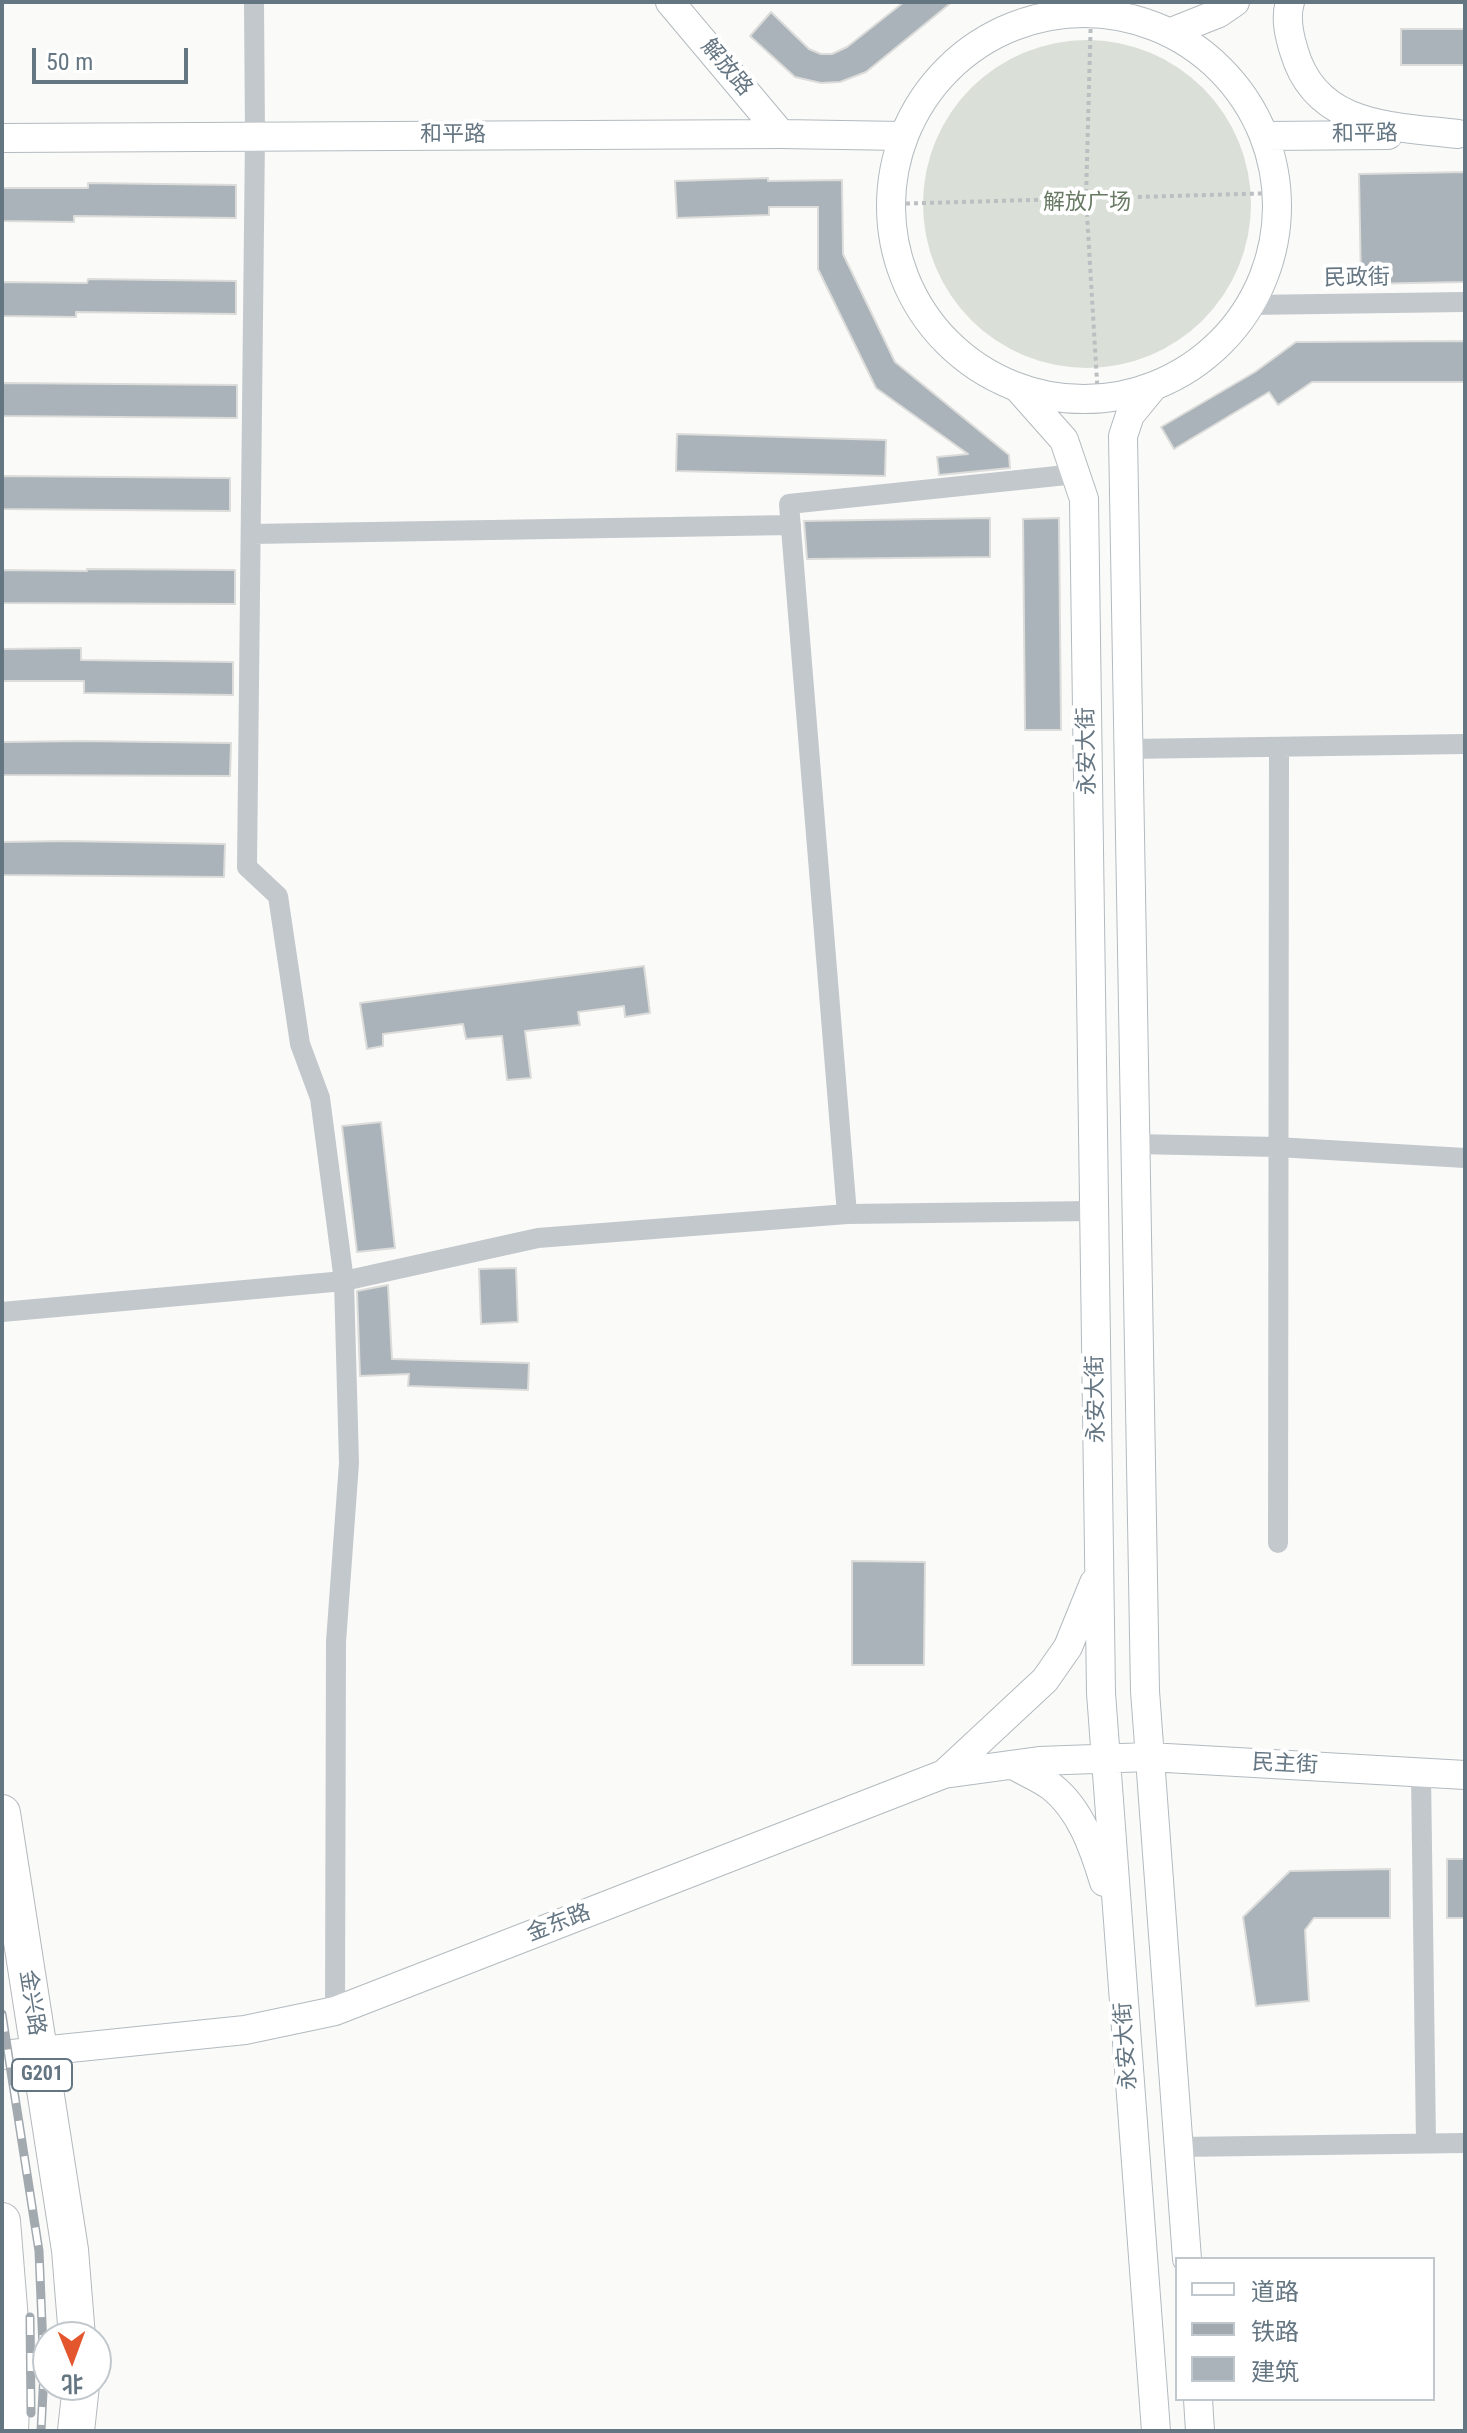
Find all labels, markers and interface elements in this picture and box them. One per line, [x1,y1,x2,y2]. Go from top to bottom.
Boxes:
scale bar [36,32,192,82]
street label: 解放路 [695,34,757,102]
text: 50 m [46,48,93,76]
street label: 和平路 [1332,121,1398,149]
street label: 和平路 [420,122,486,148]
park label: 解放广场 [1043,190,1131,216]
street label: 民政街 [1324,265,1390,293]
street label: 永安大街 [1074,707,1102,795]
street label: 永安大街 [1083,1355,1111,1443]
street label: 民主街 [1251,1750,1319,1780]
street label: 金东路 [523,1900,595,1948]
street label: 金兴路 [13,1968,49,2038]
street label: 永安大街 [1111,2001,1143,2091]
road number: G201 [12,2059,72,2091]
legend [1175,2257,1435,2401]
text: 道路 [1251,2278,1299,2306]
text: 铁路 [1251,2318,1299,2346]
north arrow [32,2321,112,2401]
text: 建筑 [1251,2358,1299,2386]
text: 北 [61,2371,84,2396]

